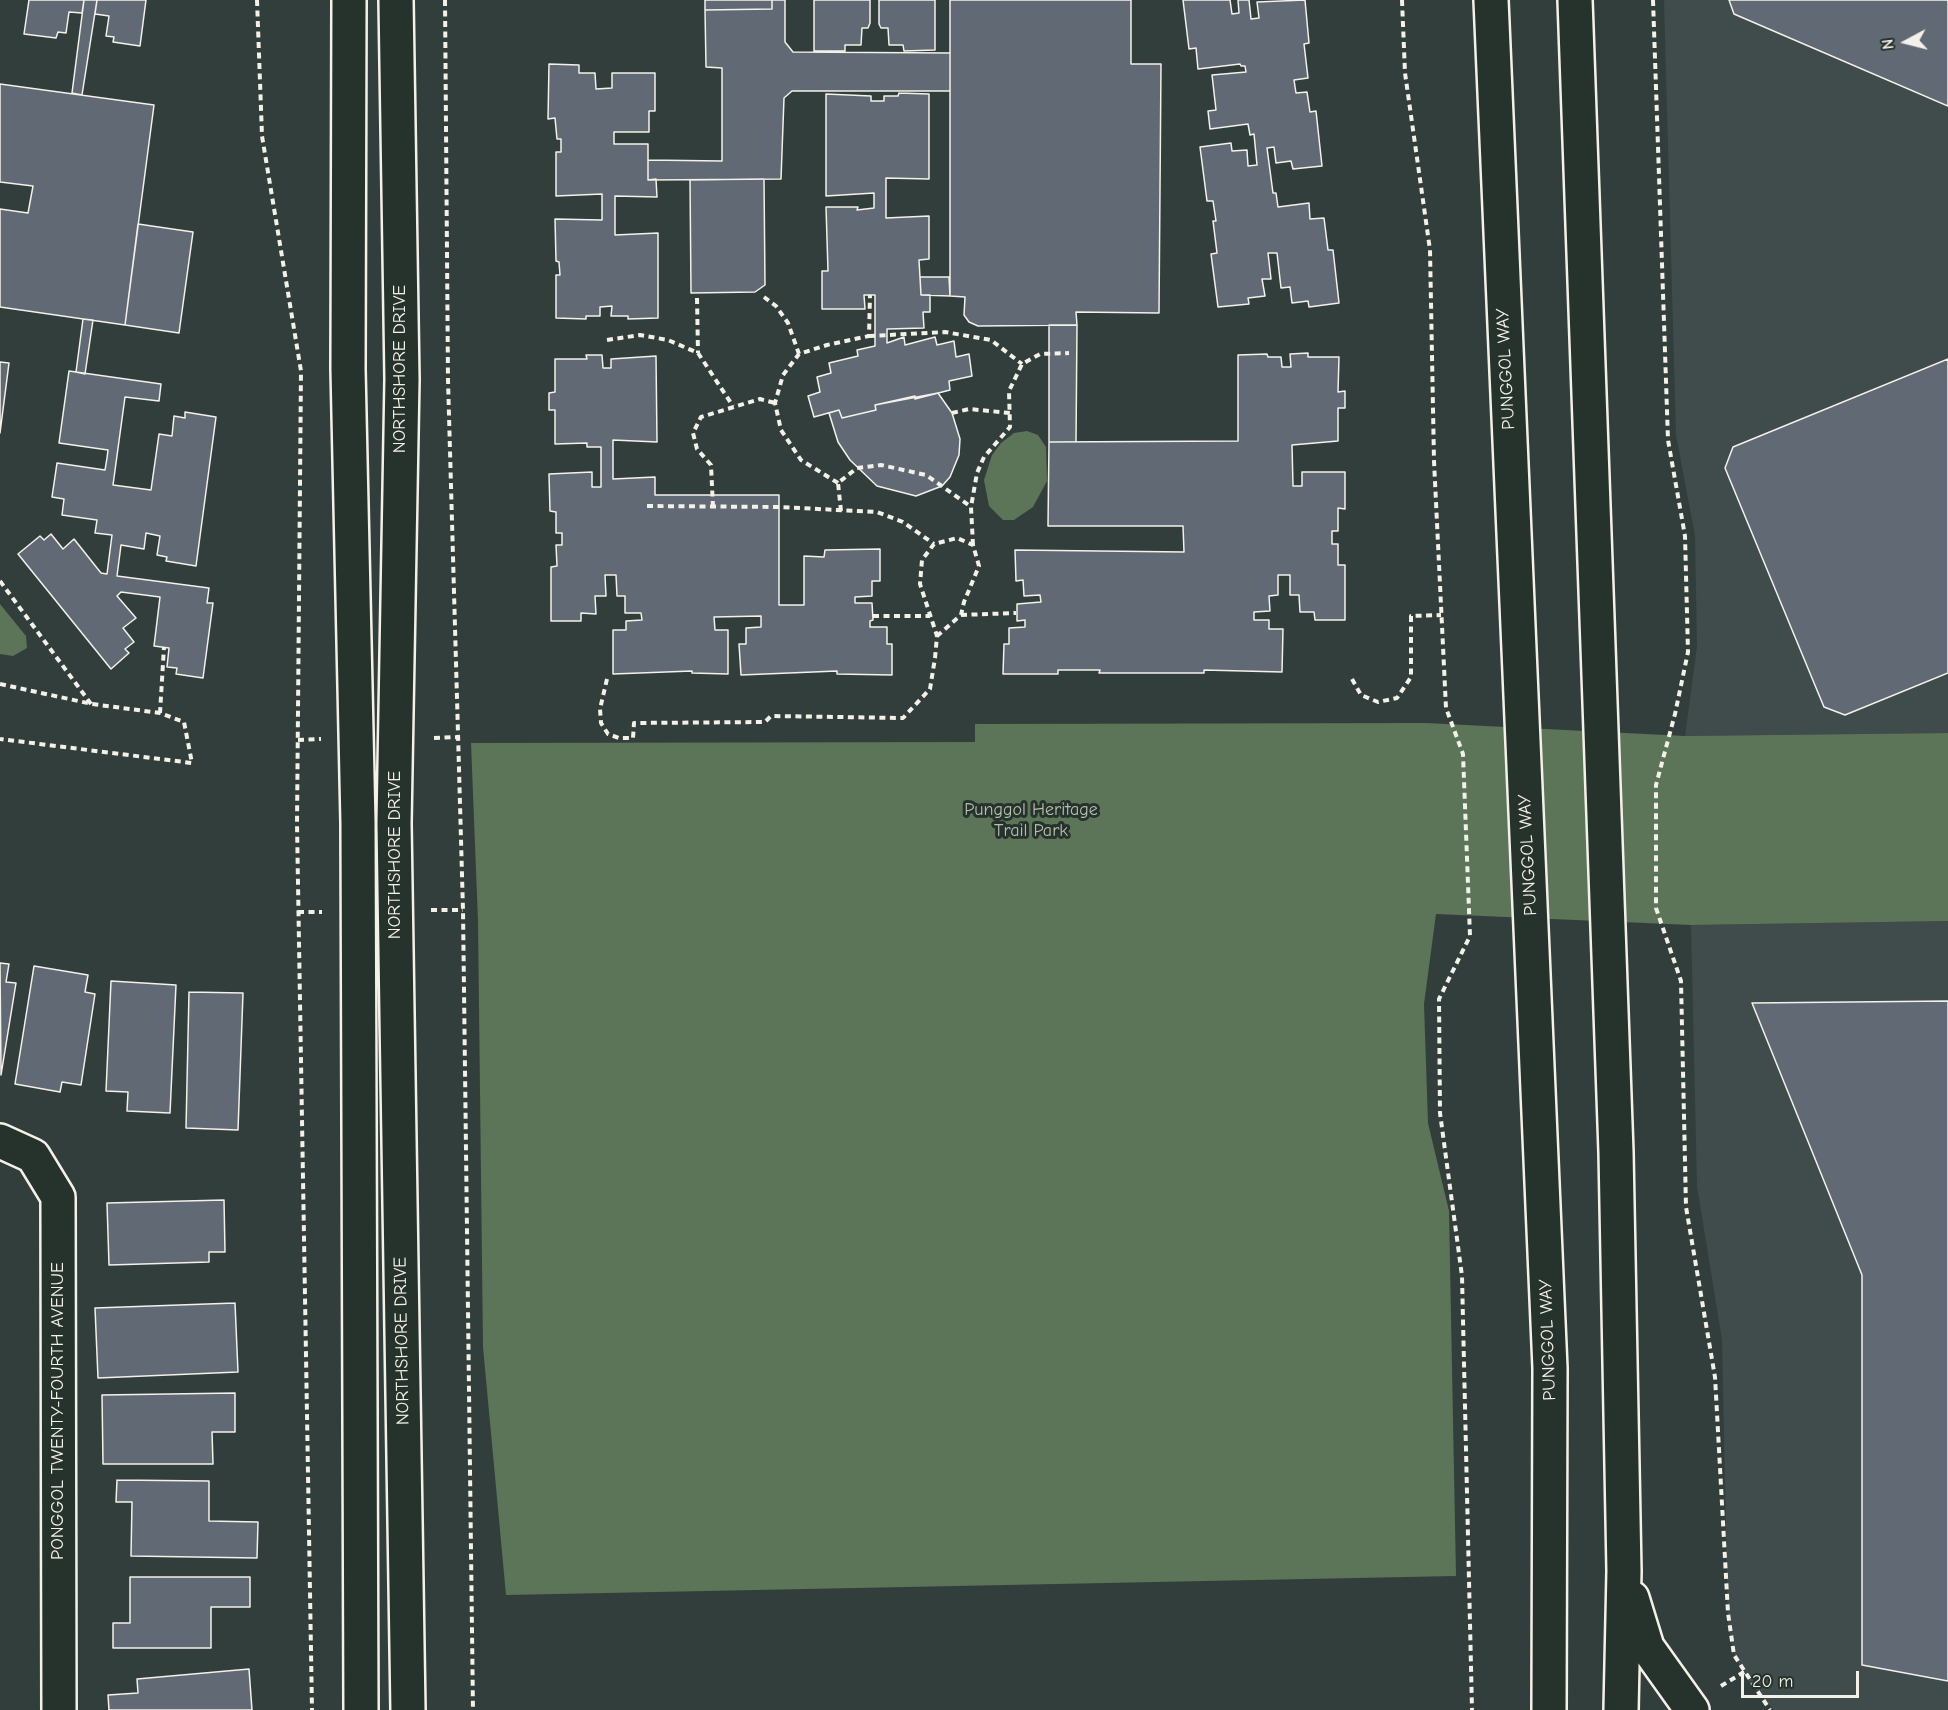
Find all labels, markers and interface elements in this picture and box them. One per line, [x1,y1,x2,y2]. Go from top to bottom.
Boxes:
north arrow [1876,12,1936,72]
text: N [1879,38,1898,50]
street label: NORTHSHORE DRIVE [389,285,411,453]
street label: PUNGGOL WAY [1492,308,1520,430]
street label: NORTHSHORE DRIVE [384,771,406,939]
street label: PUNGGOL WAY [1514,794,1542,916]
park label: Punggol Heritage Trail Park [964,799,1098,842]
street label: NORTHSHORE DRIVE [390,1257,414,1425]
street label: PONGGOL TWENTY-FOURTH AVENUE [47,1262,69,1560]
street label: PUNGGOL WAY [1535,1279,1561,1401]
scale bar [1744,1659,1862,1697]
text: 20 m [1752,1671,1793,1692]

